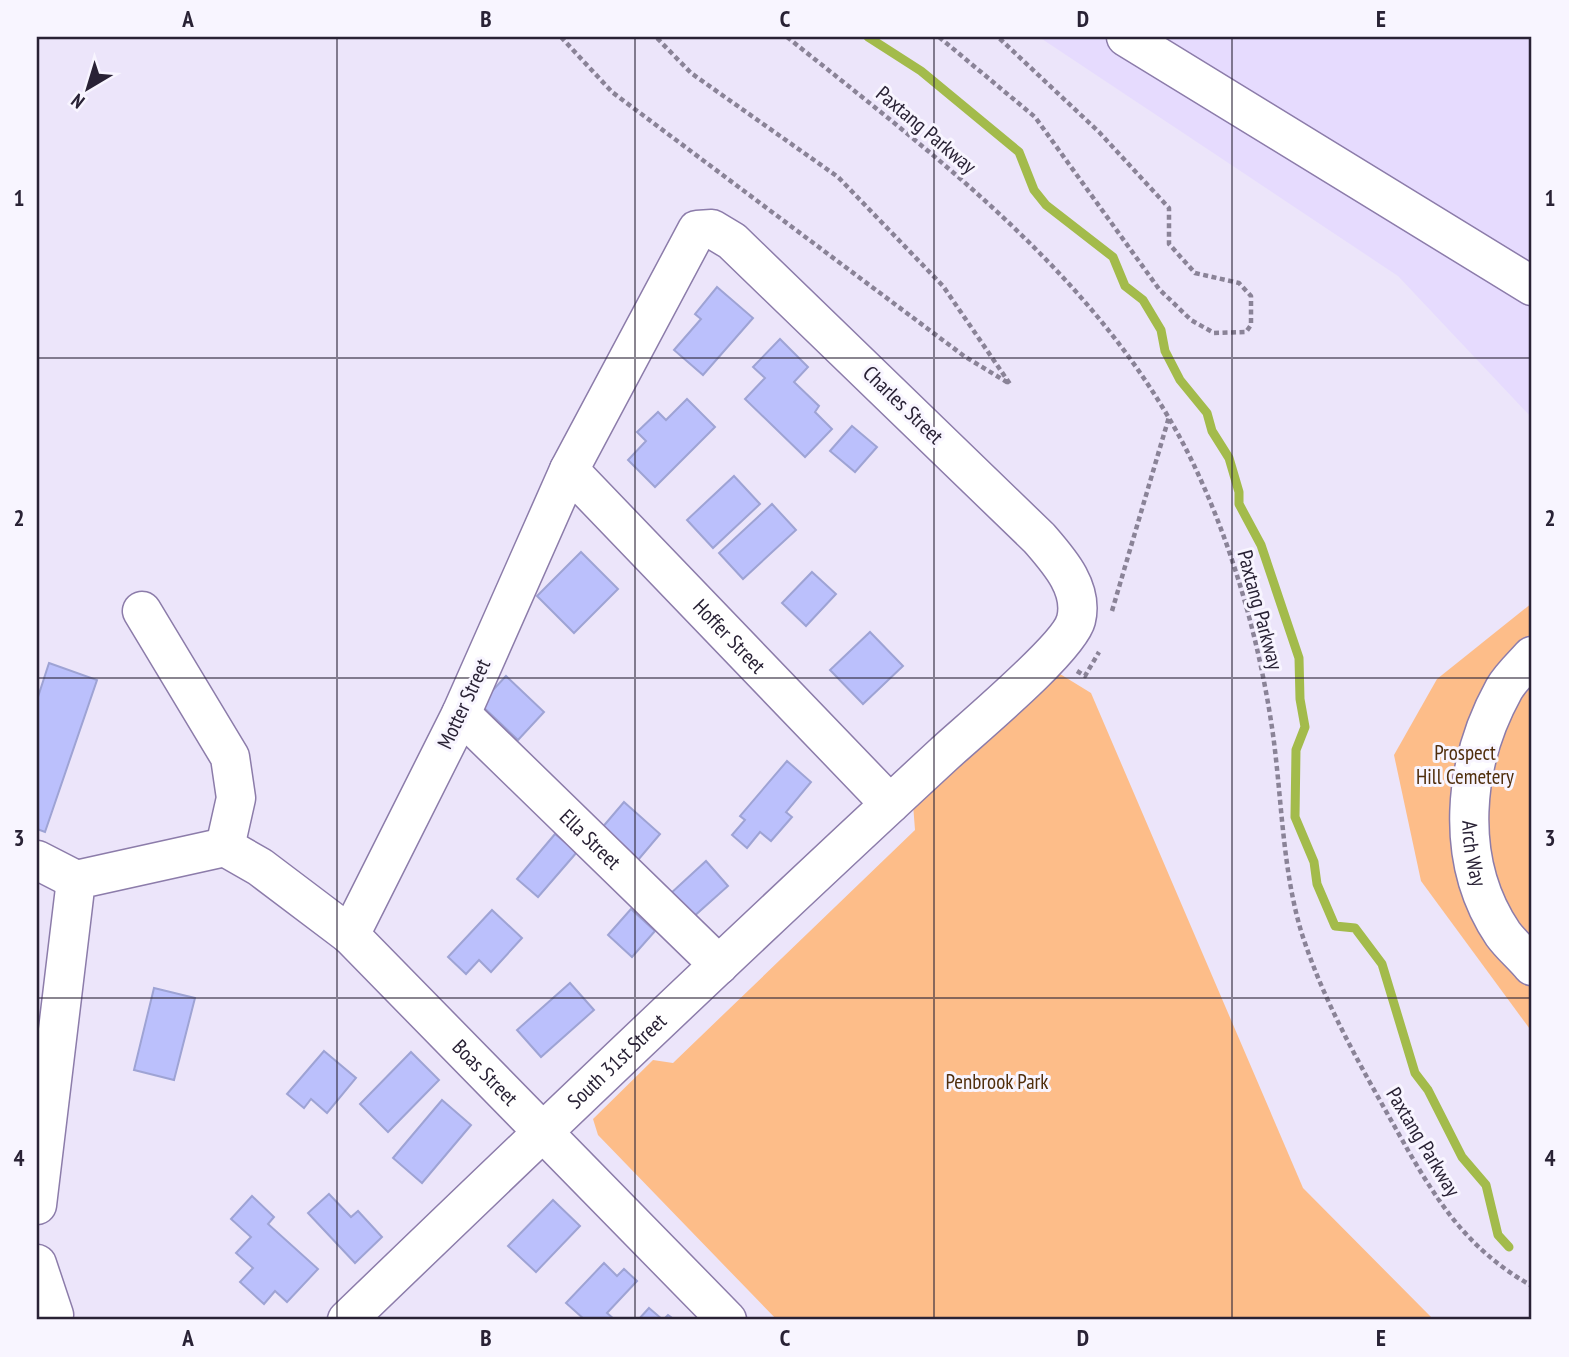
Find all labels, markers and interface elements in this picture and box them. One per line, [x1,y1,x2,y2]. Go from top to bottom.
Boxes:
text: A [181,4,194,33]
text: B [480,4,492,33]
text: C [780,4,791,33]
text: D [1077,4,1089,33]
text: E [1376,4,1386,33]
north arrow [52,52,122,122]
street label: Paxtang Parkway [871,80,982,179]
text: N [66,89,89,114]
text: 1 [14,183,25,212]
text: 1 [1545,183,1556,212]
street label: Charles Street [857,360,949,450]
text: 2 [14,503,25,532]
text: 2 [1545,503,1556,532]
street label: Paxtang Parkway [1232,547,1289,673]
street label: Hoffer Street [687,593,772,679]
street label: Motter Street [431,654,496,753]
park label: Prospect Hill Cemetery [1416,739,1514,790]
street label: Ella Street [554,803,627,875]
street label: Arch Way [1456,820,1493,890]
text: 3 [14,823,25,852]
text: 3 [1545,823,1556,852]
street label: South 31st Street [561,1007,672,1114]
street label: Boas Street [447,1034,524,1112]
park label: Penbrook Park [945,1068,1049,1095]
street label: Paxtang Parkway [1380,1082,1467,1201]
text: 4 [14,1143,25,1172]
text: 4 [1545,1143,1556,1172]
text: A [181,1323,194,1352]
text: B [480,1323,492,1352]
text: C [780,1323,791,1352]
text: D [1077,1323,1089,1352]
text: E [1376,1323,1386,1352]

